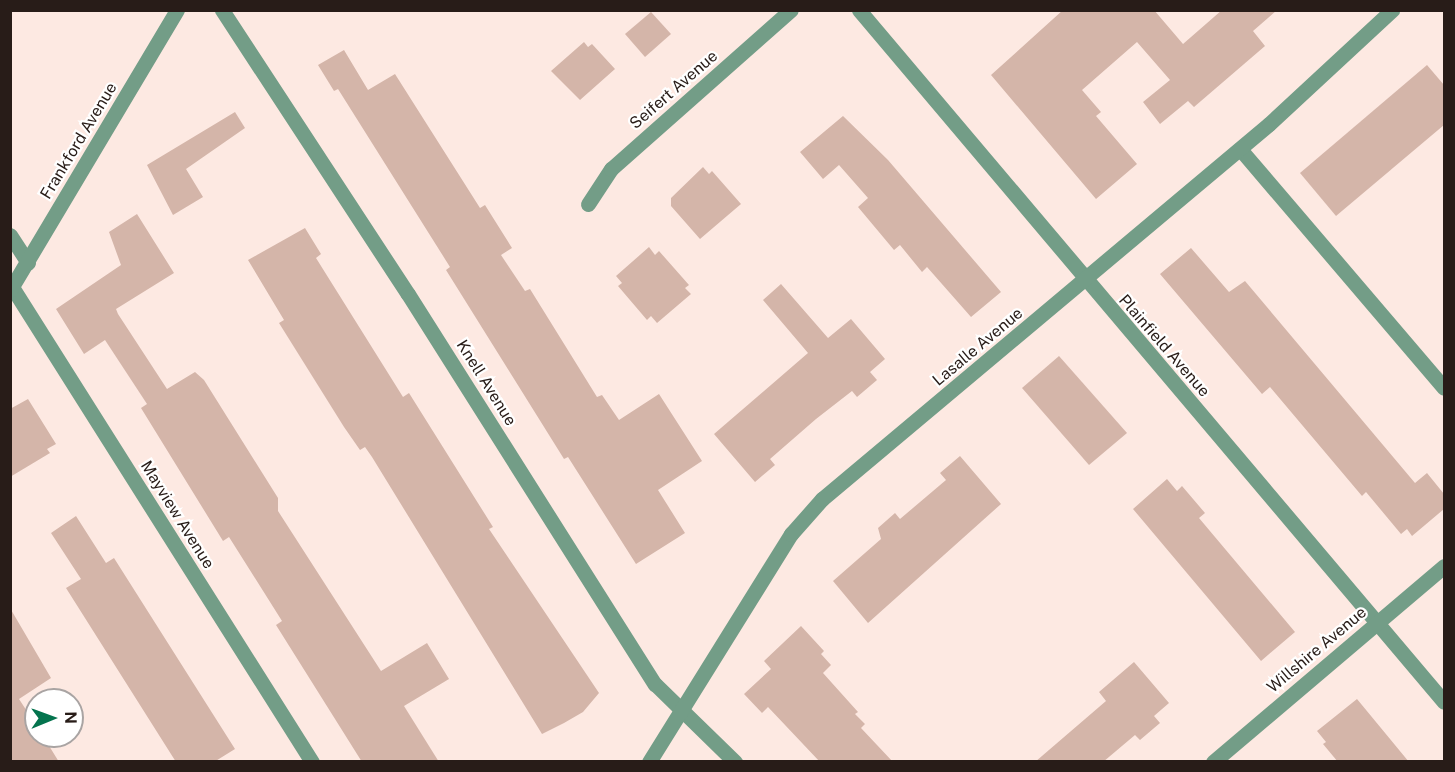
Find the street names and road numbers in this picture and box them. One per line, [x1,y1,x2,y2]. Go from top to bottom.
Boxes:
street label: Seifert Avenue [626,47,722,133]
street label: Frankford Avenue [37,79,121,203]
street label: Plainfield Avenue [1114,291,1214,401]
street label: Lasalle Avenue [929,304,1027,390]
street label: Knell Avenue [452,337,520,429]
street label: Mayview Avenue [136,457,218,573]
street label: Willshire Avenue [1263,603,1371,697]

